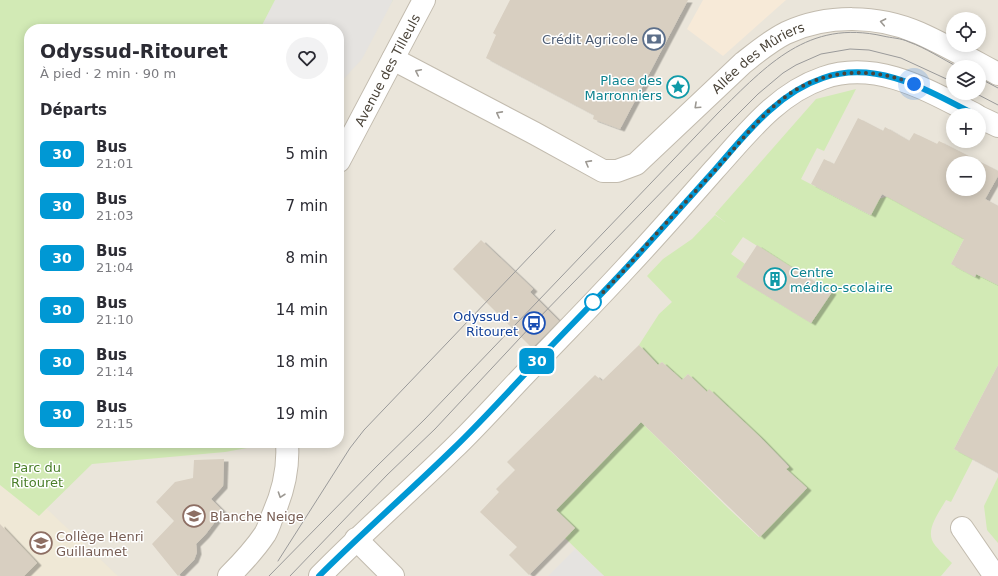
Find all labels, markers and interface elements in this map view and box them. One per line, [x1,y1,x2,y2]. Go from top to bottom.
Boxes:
street label: Avenue des Tilleuls [351,11,423,129]
map controls [946,12,986,196]
button: locate [946,12,986,52]
street label: Allée des Mûriers [708,19,806,96]
one-way arrow [880,19,886,27]
bank icon: Crédit Agricole [641,26,667,52]
place label: Crédit Agricole [542,32,638,47]
button: heart [286,37,328,79]
text: Odyssud-Ritouret [40,40,228,62]
button: layers [946,60,986,100]
text: À pied · 2 min · 90 m [40,66,176,81]
one-way arrow [415,69,423,77]
place label: Place des Marronniers [584,73,662,103]
place icon: Place des Marronniers [665,74,691,100]
your location [904,74,924,94]
text: Départs [40,101,107,119]
one-way arrow [695,101,702,108]
button: + [946,108,986,148]
one-way arrow [496,112,503,119]
text: Bus [96,138,127,156]
text: 5 min [285,145,328,163]
text: 30 [52,146,72,162]
text: 21:01 [96,156,133,171]
button: − [946,156,986,196]
one-way arrow [585,160,592,167]
text: Bus [96,190,127,208]
text: 7 min [285,197,328,215]
text: 30 [52,198,72,214]
text: 21:03 [96,208,133,223]
text: Bus [96,242,127,260]
text: 8 min [285,249,328,267]
text: 30 [52,250,72,266]
text: 21:04 [96,260,133,275]
place label: Centre médico-scolaire [790,265,893,295]
building icon: Centre médico-scolaire [762,266,788,292]
unlabelled marker [584,293,602,311]
text: Bus [96,294,127,312]
text: 14 min [276,301,328,319]
text: 30 [52,302,72,318]
place label: Odyssud - Ritouret [453,309,518,339]
bus stop icon: Odyssud - Ritouret [521,310,547,336]
text: 21:10 [96,312,133,327]
text: Bus [96,346,127,364]
line badge: 30 [519,348,555,374]
text: 18 min [276,353,328,371]
text: 30 [527,353,547,369]
text: 30 [52,354,72,370]
text: 21:14 [96,364,133,379]
text: Bus [96,398,127,416]
text: 19 min [276,405,328,423]
text: 30 [52,406,72,422]
text: 21:15 [96,416,133,431]
park label: Parc du Ritouret [11,460,63,490]
one-way arrow [277,492,286,499]
school or university icon: Blanche Neige [181,503,207,529]
place label: Blanche Neige [210,509,304,524]
place label: Collège Henri Guillaumet [56,529,144,559]
school or university icon: Collège Henri Guillaumet [28,530,54,556]

